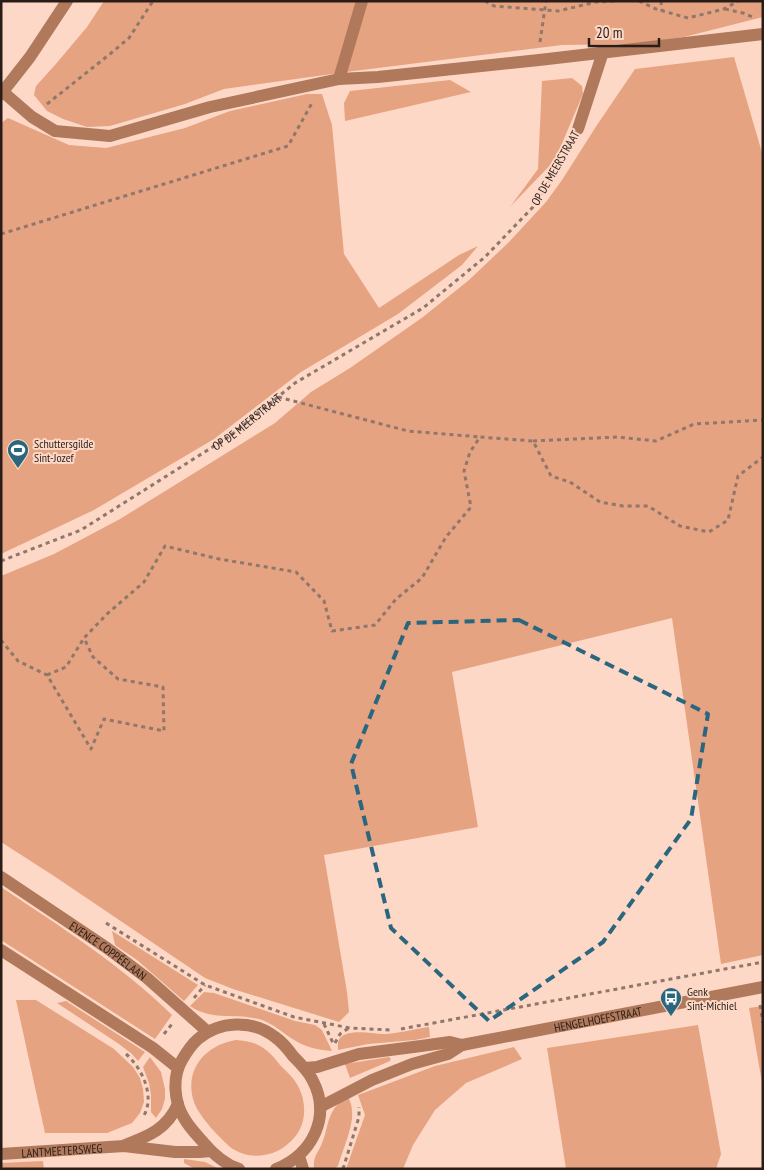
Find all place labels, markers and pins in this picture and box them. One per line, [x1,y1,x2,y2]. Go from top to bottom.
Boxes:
place label: Schuttersgilde Sint-Jozef [34,436,93,465]
sports icon: Schuttersgilde Sint-Jozef [6,438,30,469]
place label: Genk Sint-Michiel [687,984,737,1013]
bus stop icon: Genk Sint-Michiel [659,986,683,1017]

